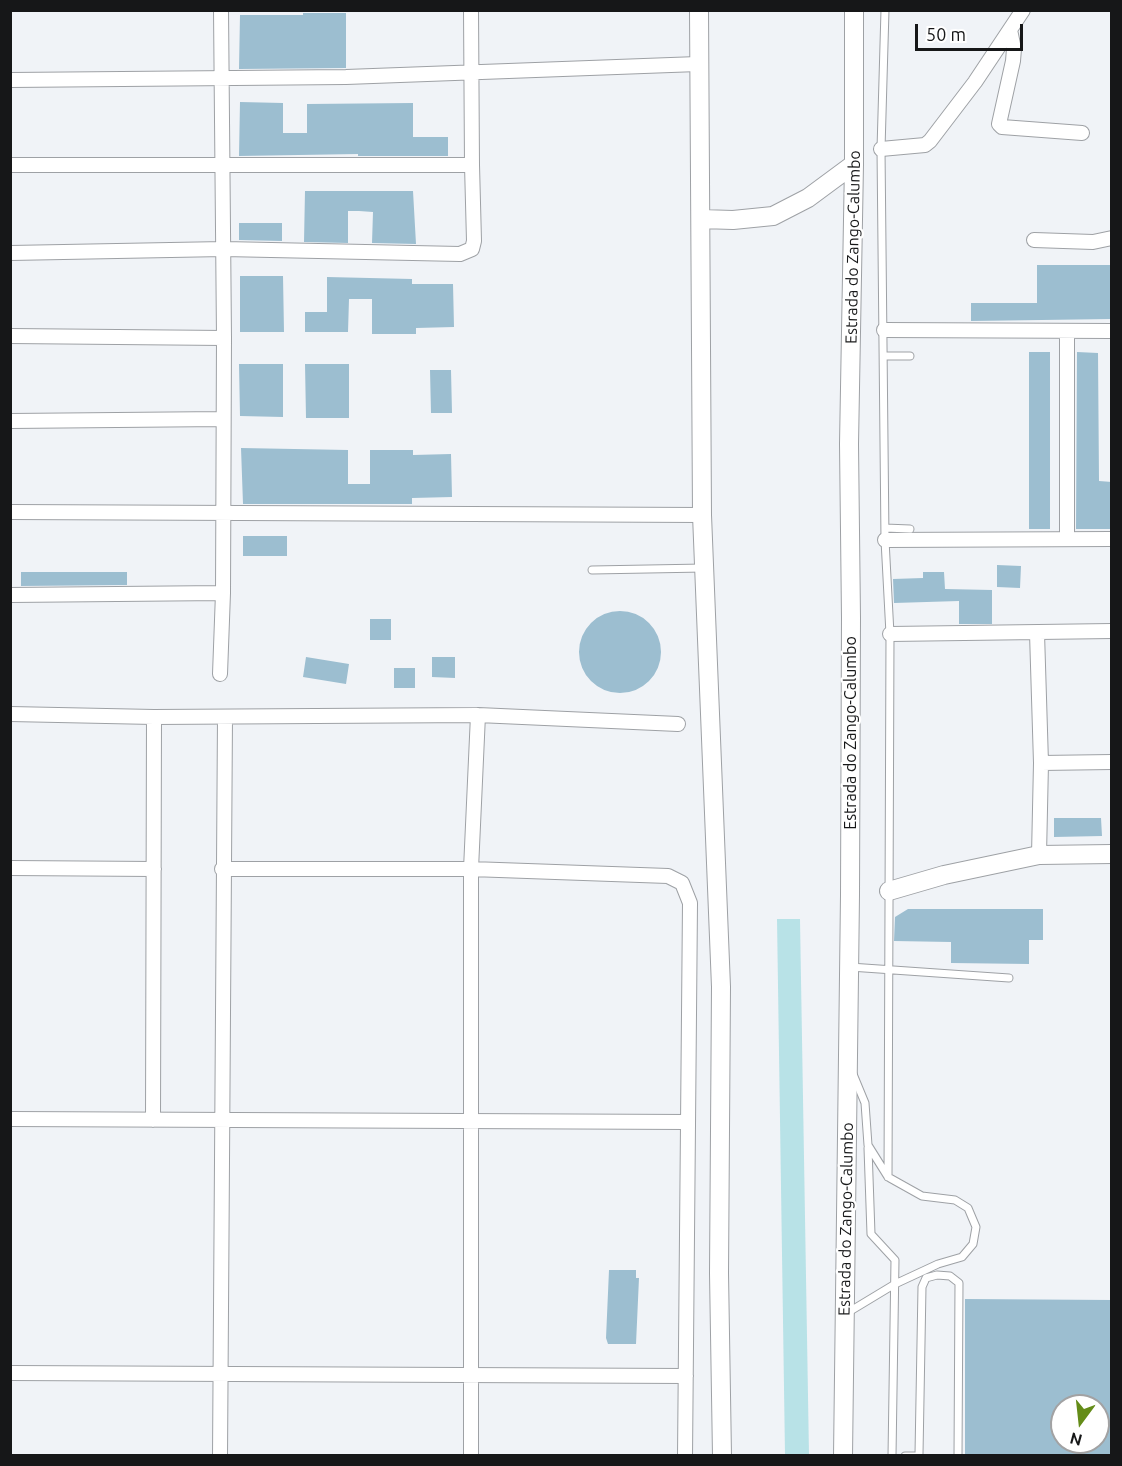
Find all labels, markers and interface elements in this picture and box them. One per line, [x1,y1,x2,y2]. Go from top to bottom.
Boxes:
scale bar [918,12,1026,50]
text: 50 m [926,24,966,44]
street label: Estrada do Zango-Calumbo [842,150,864,344]
street label: Estrada do Zango-Calumbo [841,636,861,830]
street label: Estrada do Zango-Calumbo [835,1122,857,1316]
north arrow [1050,1394,1110,1454]
text: N [1068,1429,1084,1450]

